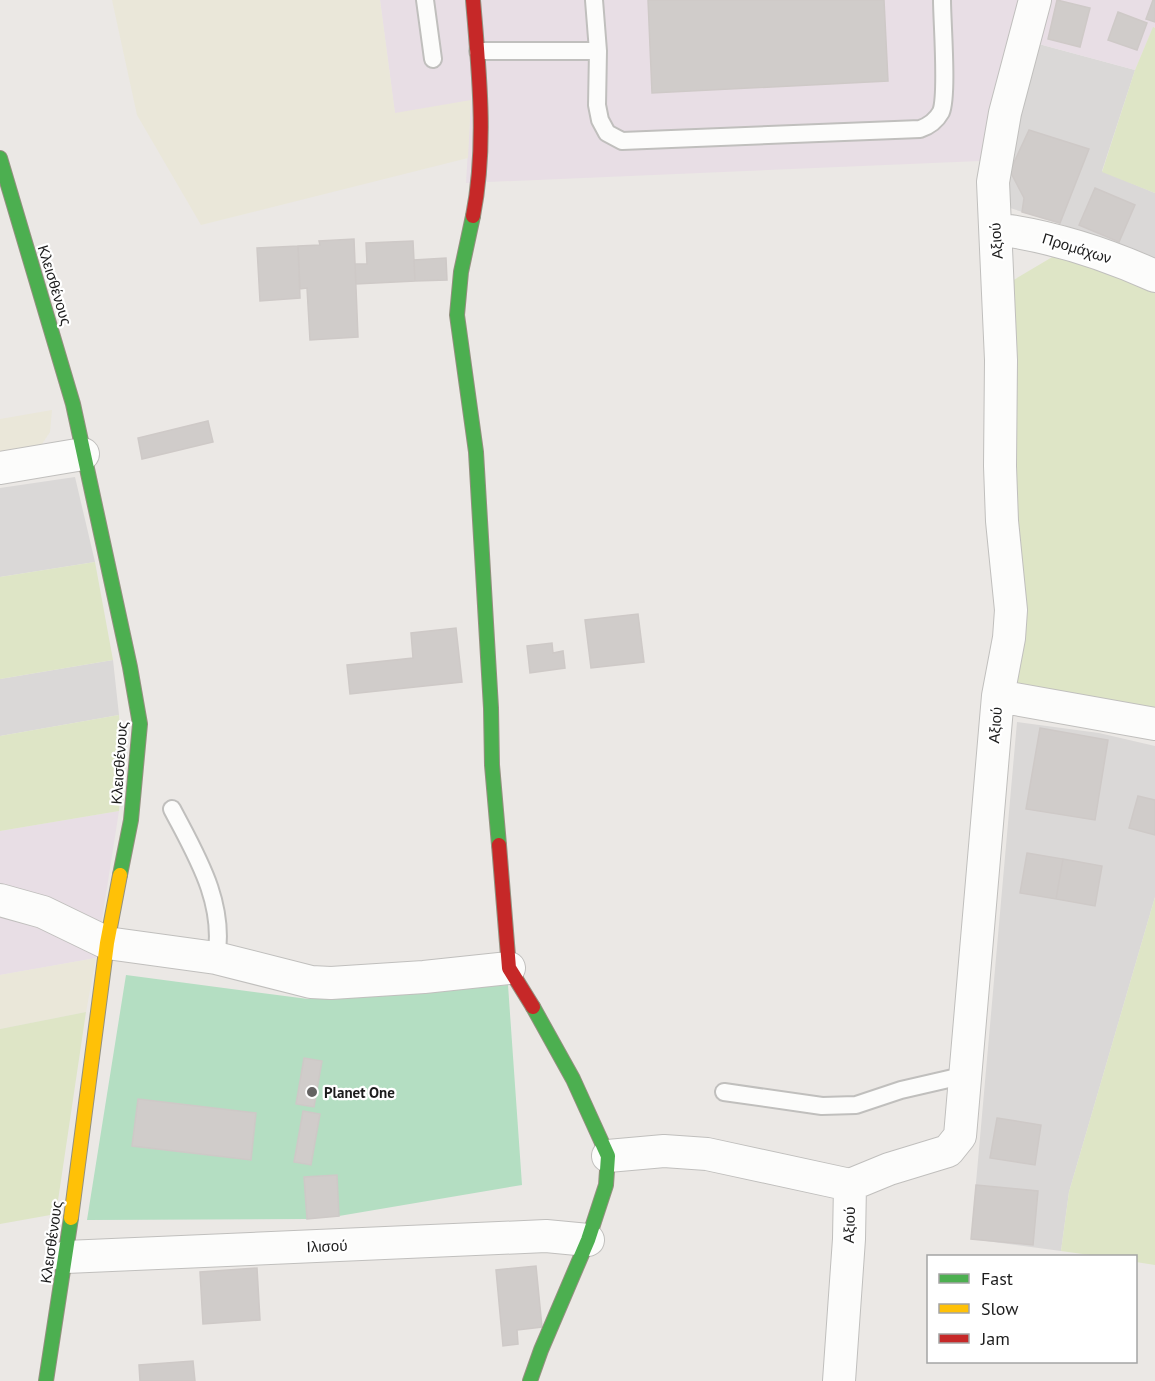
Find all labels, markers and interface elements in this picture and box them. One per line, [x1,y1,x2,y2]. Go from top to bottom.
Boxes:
street label: Αξιού [985,222,1007,260]
street label: Προμάχων [1040,228,1114,268]
street label: Κλεισθένους [34,242,76,328]
street label: Αξιού [984,706,1006,744]
street label: Κλεισθένους [107,721,131,805]
place label: Planet One [324,1083,395,1102]
marker: Planet One [305,1085,319,1099]
street label: Κλεισθένους [36,1200,66,1284]
street label: Αξιού [839,1206,859,1244]
street label: Ιλισού [306,1236,348,1256]
legend [927,1255,1137,1363]
text: Fast [981,1267,1013,1290]
text: Slow [981,1297,1019,1320]
text: Jam [980,1327,1010,1350]

